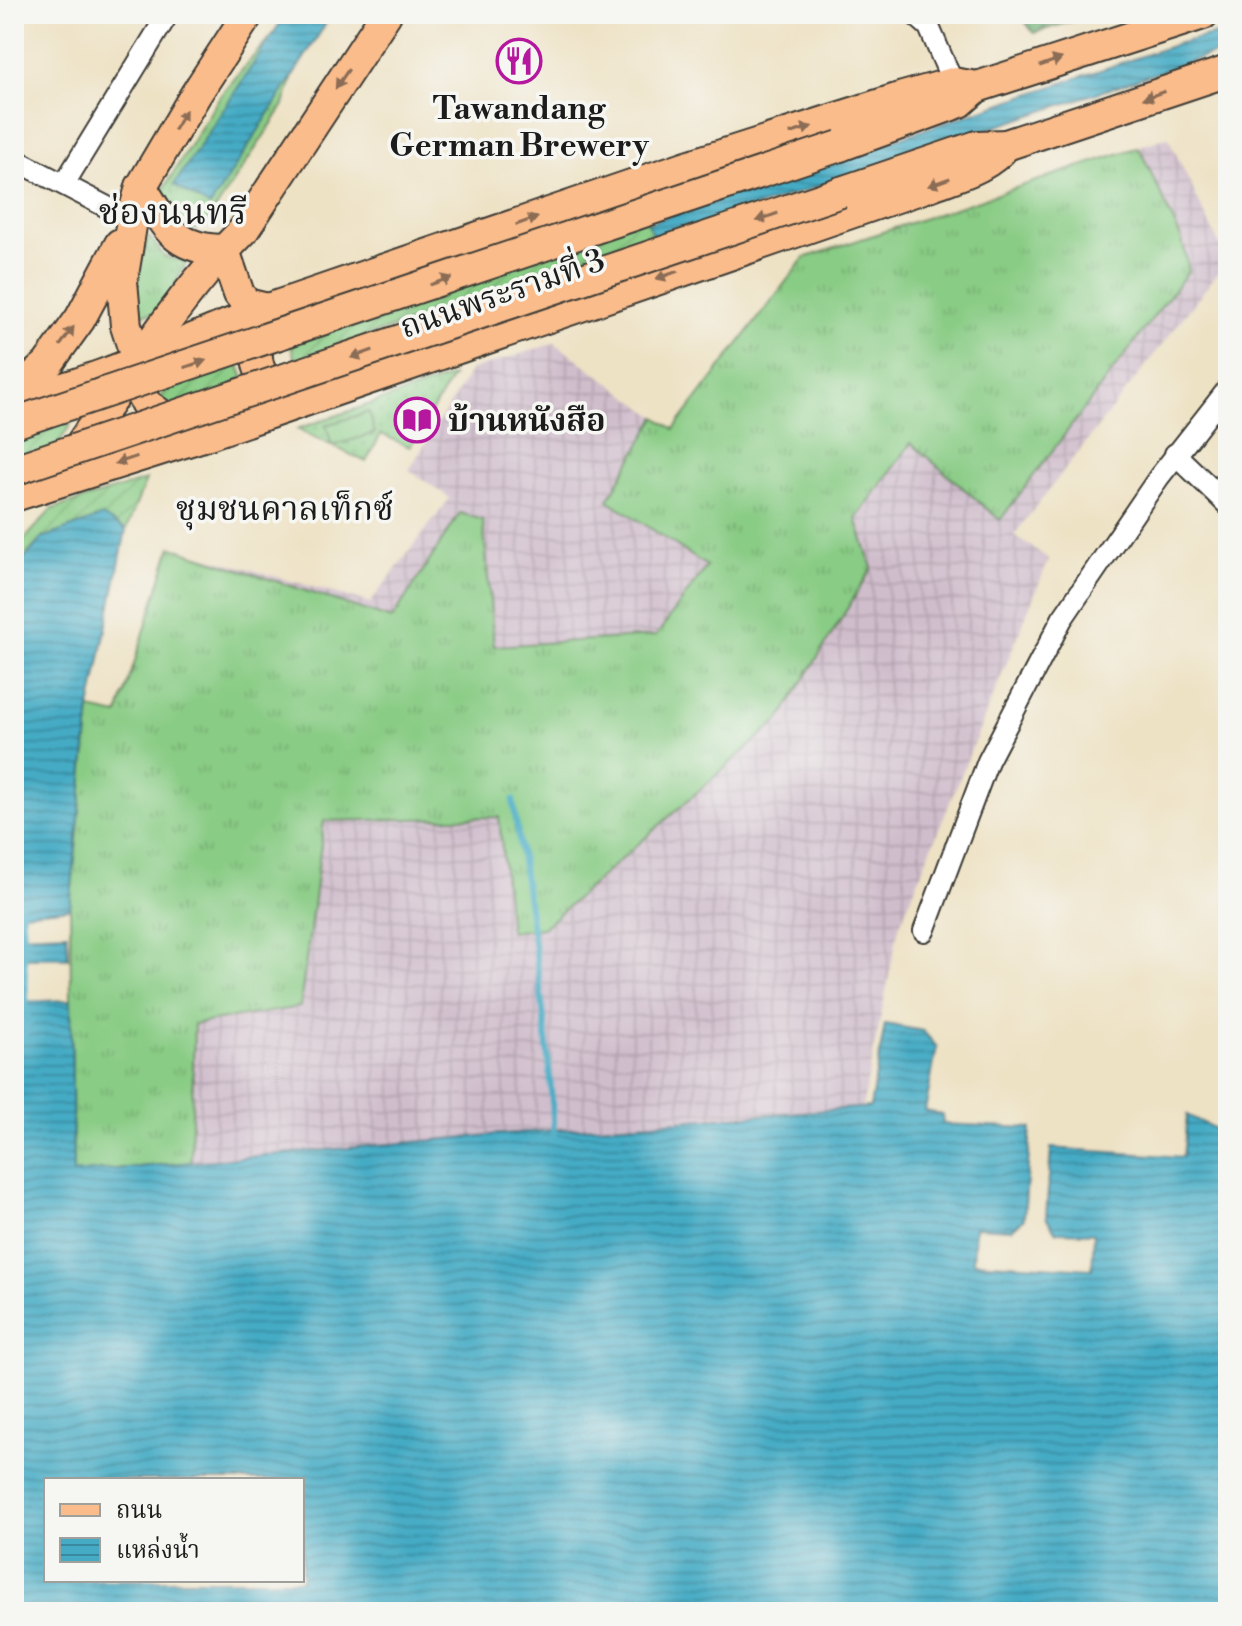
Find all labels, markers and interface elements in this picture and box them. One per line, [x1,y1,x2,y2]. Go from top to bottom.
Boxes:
restaurant icon: Tawandang German Brewery [495,37,543,85]
one-way arrow [1039,56,1063,68]
one-way arrow [335,68,350,89]
place label: Tawandang German Brewery [389,89,650,166]
one-way arrow [1141,89,1165,101]
one-way arrow [173,109,187,131]
one-way arrow [789,123,813,136]
one-way arrow [927,176,951,189]
district label: ช่องนนทรี [99,191,247,236]
one-way arrow [755,212,779,224]
one-way arrow [515,214,539,226]
street label: ถนนพระรามที่ 3 [393,236,610,348]
one-way arrow [655,270,679,282]
one-way arrow [429,274,453,286]
one-way arrow [59,326,74,347]
one-way arrow [349,349,373,361]
one-way arrow [183,357,207,370]
library icon: บ้านหนังสือ [393,396,441,444]
place label: บ้านหนังสือ [448,401,606,441]
one-way arrow [114,455,138,467]
district label: ชุมชนคาลเท็กซ์ [176,489,394,531]
legend [44,1478,304,1582]
text: ถนน [116,1496,162,1526]
text: แหล่งน้ำ [116,1532,200,1566]

